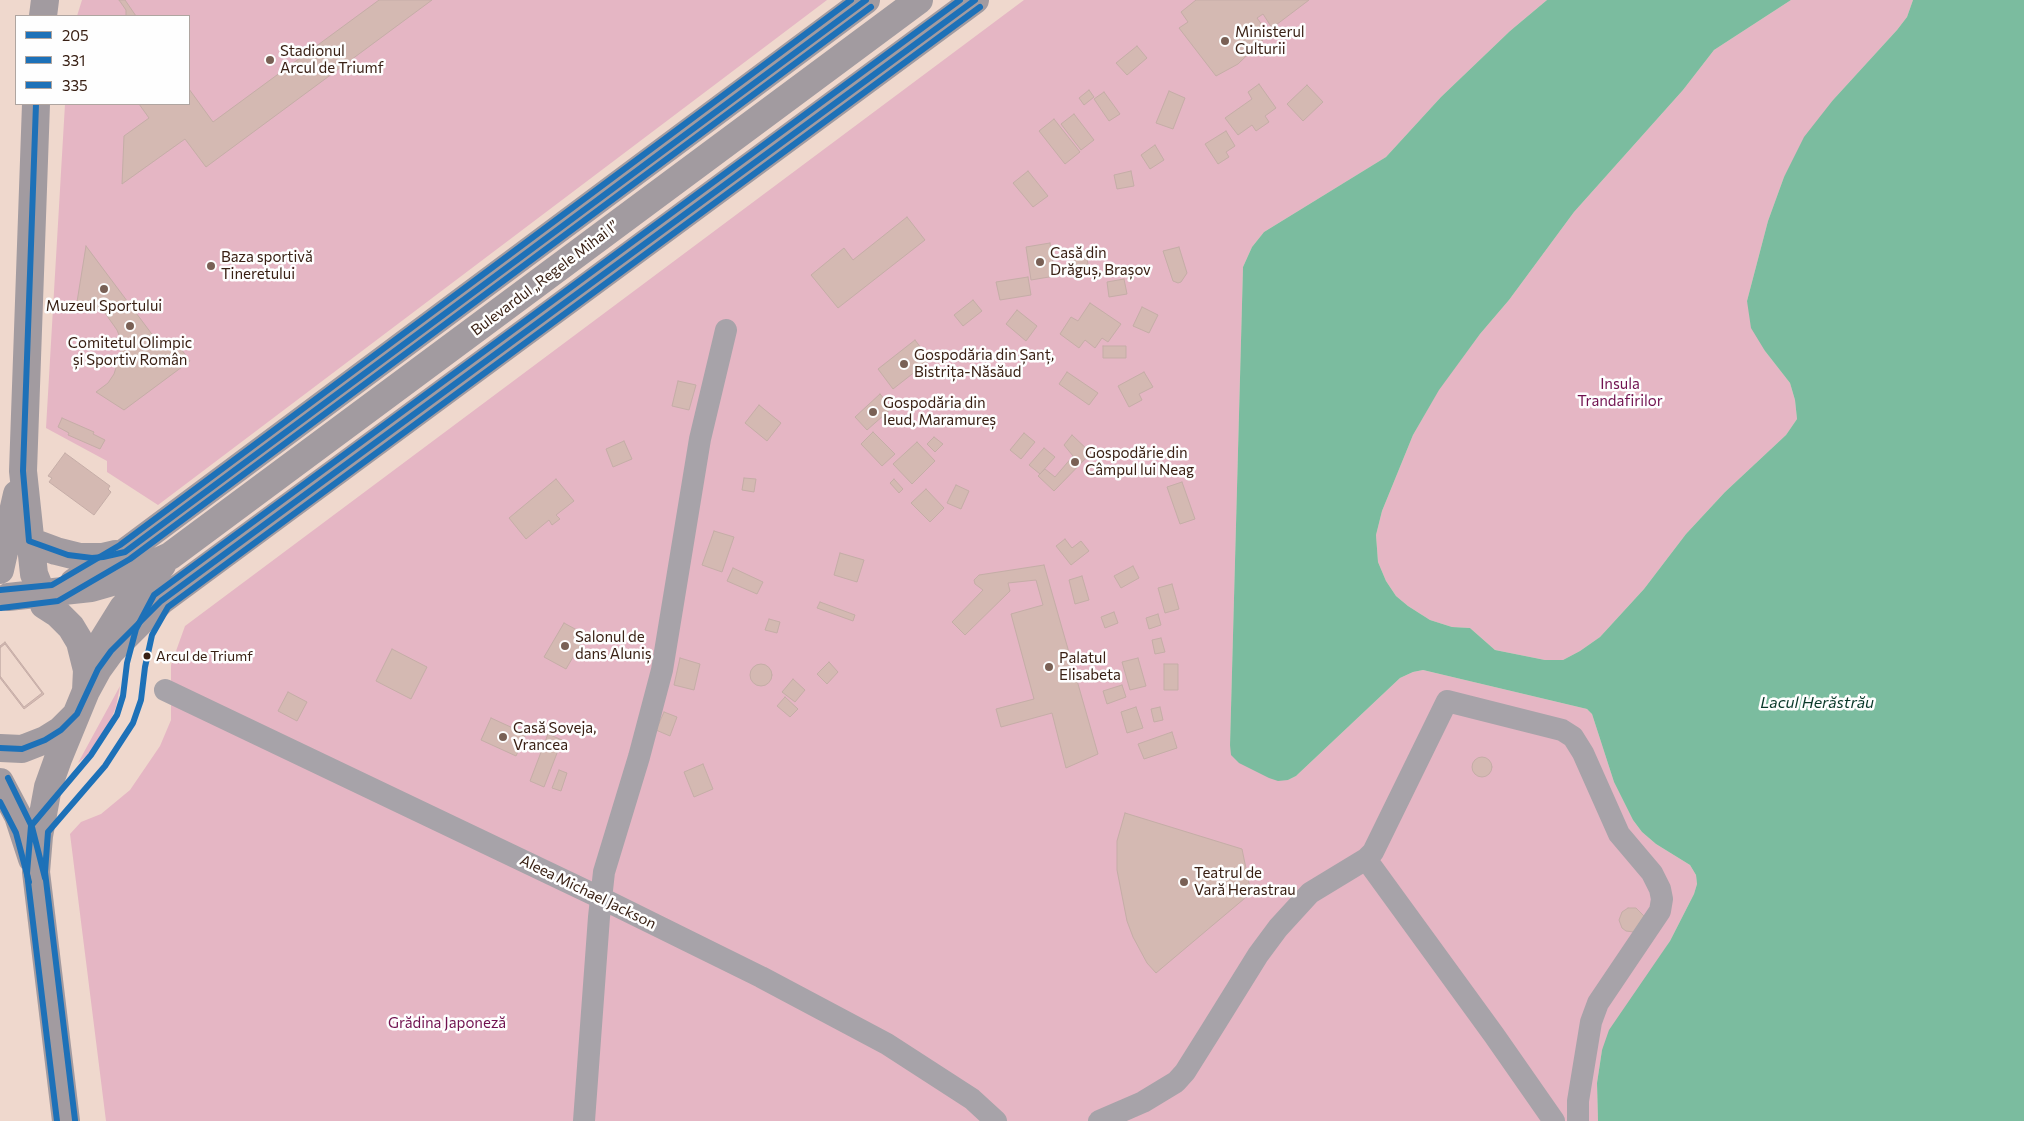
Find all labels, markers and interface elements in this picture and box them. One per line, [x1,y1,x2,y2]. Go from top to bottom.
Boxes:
legend [15,15,190,105]
place label: Ministerul Culturii [1235,23,1305,58]
text: 205 [62,26,89,44]
marker: Ministerul Culturii [1219,35,1231,47]
place label: Stadionul Arcul de Triumf [280,42,384,77]
text: 331 [62,51,86,69]
marker: Stadionul Arcul de Triumf [264,54,276,66]
text: 335 [62,76,88,94]
street label: Bulevardul „Regele Mihai I” [468,217,622,339]
place label: Casă din Drăguș, Brașov [1050,244,1151,279]
place label: Baza sportivă Tineretului [221,248,313,283]
marker: Casă din Drăguș, Brașov [1034,256,1046,268]
marker: Baza sportivă Tineretului [205,260,217,272]
marker: Muzeul Sportului [98,283,110,295]
place label: Muzeul Sportului [46,297,162,315]
marker: Comitetul Olimpic și Sportiv Român [124,320,136,332]
place label: Comitetul Olimpic și Sportiv Român [68,334,192,369]
place label: Gospodăria din Șanț, Bistrița-Năsăud [914,346,1054,381]
marker: Gospodăria din Șanț, Bistrița-Năsăud [898,358,910,370]
park label: Insula Trandafirilor [1577,375,1663,410]
place label: Gospodăria din Ieud, Maramureș [883,394,996,429]
marker: Gospodăria din Ieud, Maramureș [867,406,879,418]
place label: Gospodărie din Câmpul lui Neag [1085,444,1194,479]
marker: Gospodărie din Câmpul lui Neag [1069,456,1081,468]
place label: Salonul de dans Aluniș [575,628,652,663]
marker: Salonul de dans Aluniș [559,640,571,652]
place label: Arcul de Triumf [156,648,253,664]
place label: Palatul Elisabeta [1059,649,1121,684]
marker: Arcul de Triumf [142,651,152,661]
marker: Palatul Elisabeta [1043,661,1055,673]
water label: Lacul Herăstrău [1760,693,1874,713]
place label: Casă Soveja, Vrancea [513,719,597,754]
marker: Casă Soveja, Vrancea [497,731,509,743]
street label: Aleea Michael Jackson [517,851,659,933]
place label: Teatrul de Vară Herastrau [1194,864,1296,899]
marker: Teatrul de Vară Herastrau [1178,876,1190,888]
park label: Grădina Japoneză [388,1014,506,1032]

